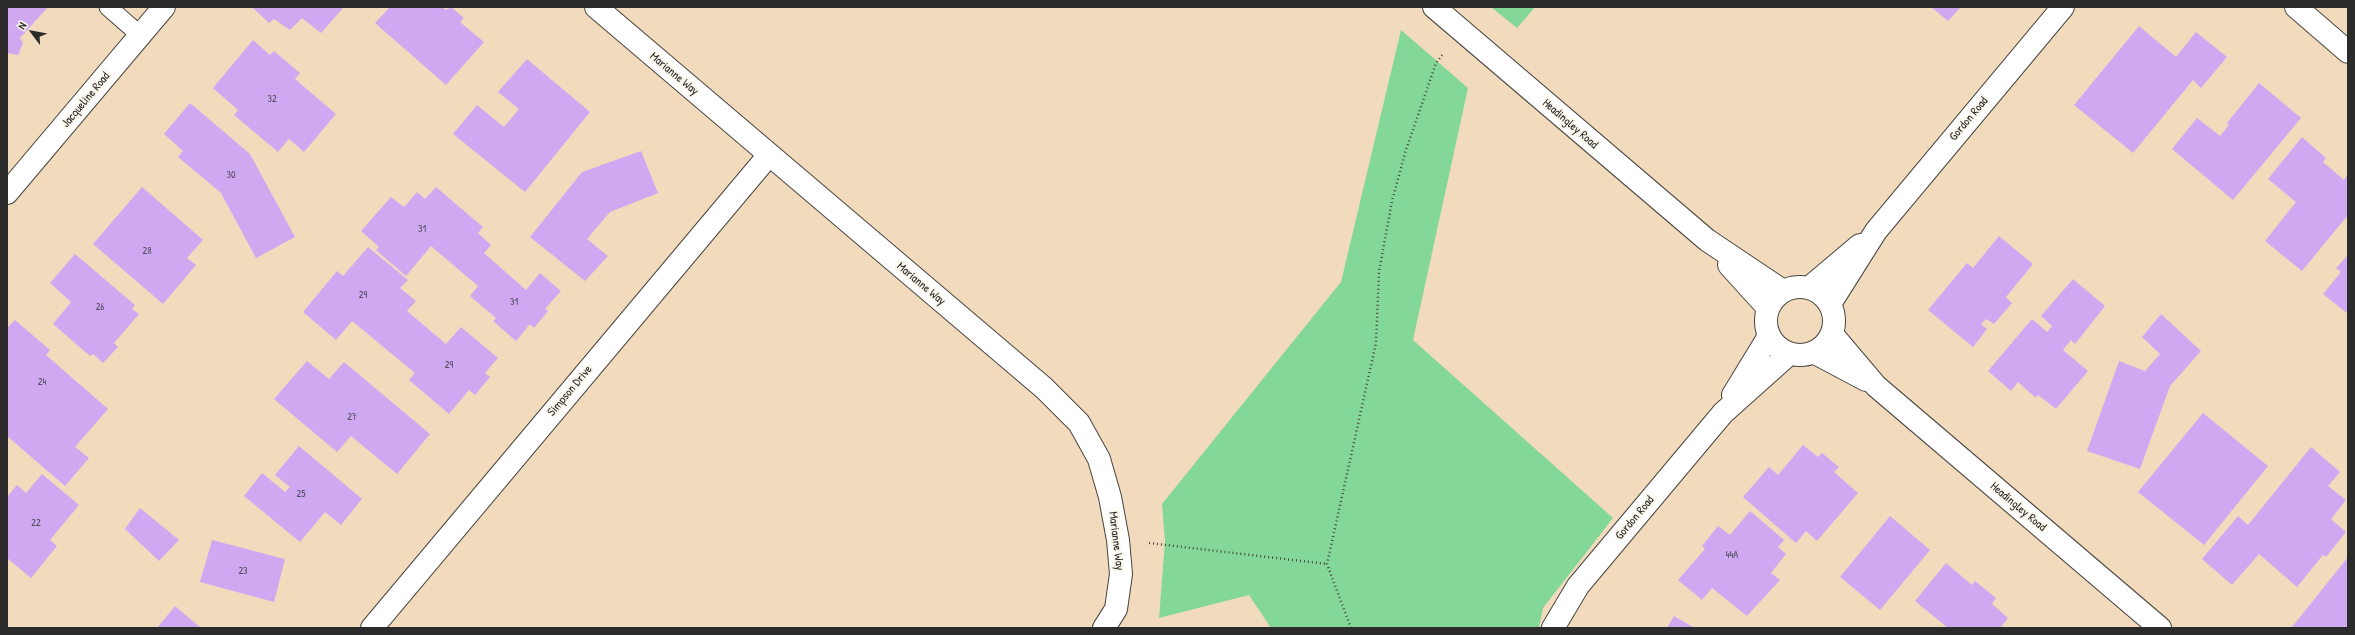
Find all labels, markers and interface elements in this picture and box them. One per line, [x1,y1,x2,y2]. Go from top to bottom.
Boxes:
north arrow [12,12,52,52]
text: N [14,19,29,32]
street label: Marianne Way [647,49,701,99]
street label: Jacqueline Road [59,70,113,130]
house number: 32 [267,93,277,105]
street label: Gordon Road [1947,94,1991,144]
street label: Headingley Road [1539,96,1601,152]
house number: 30 [227,169,235,181]
house number: 31 [418,223,426,235]
house number: 28 [142,245,152,257]
street label: Marianne Way [894,259,948,309]
house number: 29 [359,289,367,301]
house number: 31 [510,296,518,308]
house number: 26 [96,301,104,313]
house number: 29 [445,359,453,371]
street label: Simpson Drive [545,363,595,419]
house number: 24 [38,376,46,388]
house number: 27 [347,411,357,423]
street label: Headingley Road [1987,479,2049,535]
house number: 25 [297,488,305,500]
street label: Gordon Road [1613,493,1657,543]
street label: Marianne Way [1105,511,1127,571]
house number: 22 [31,517,41,529]
house number: 44A [1726,549,1738,561]
house number: 23 [238,565,248,577]

